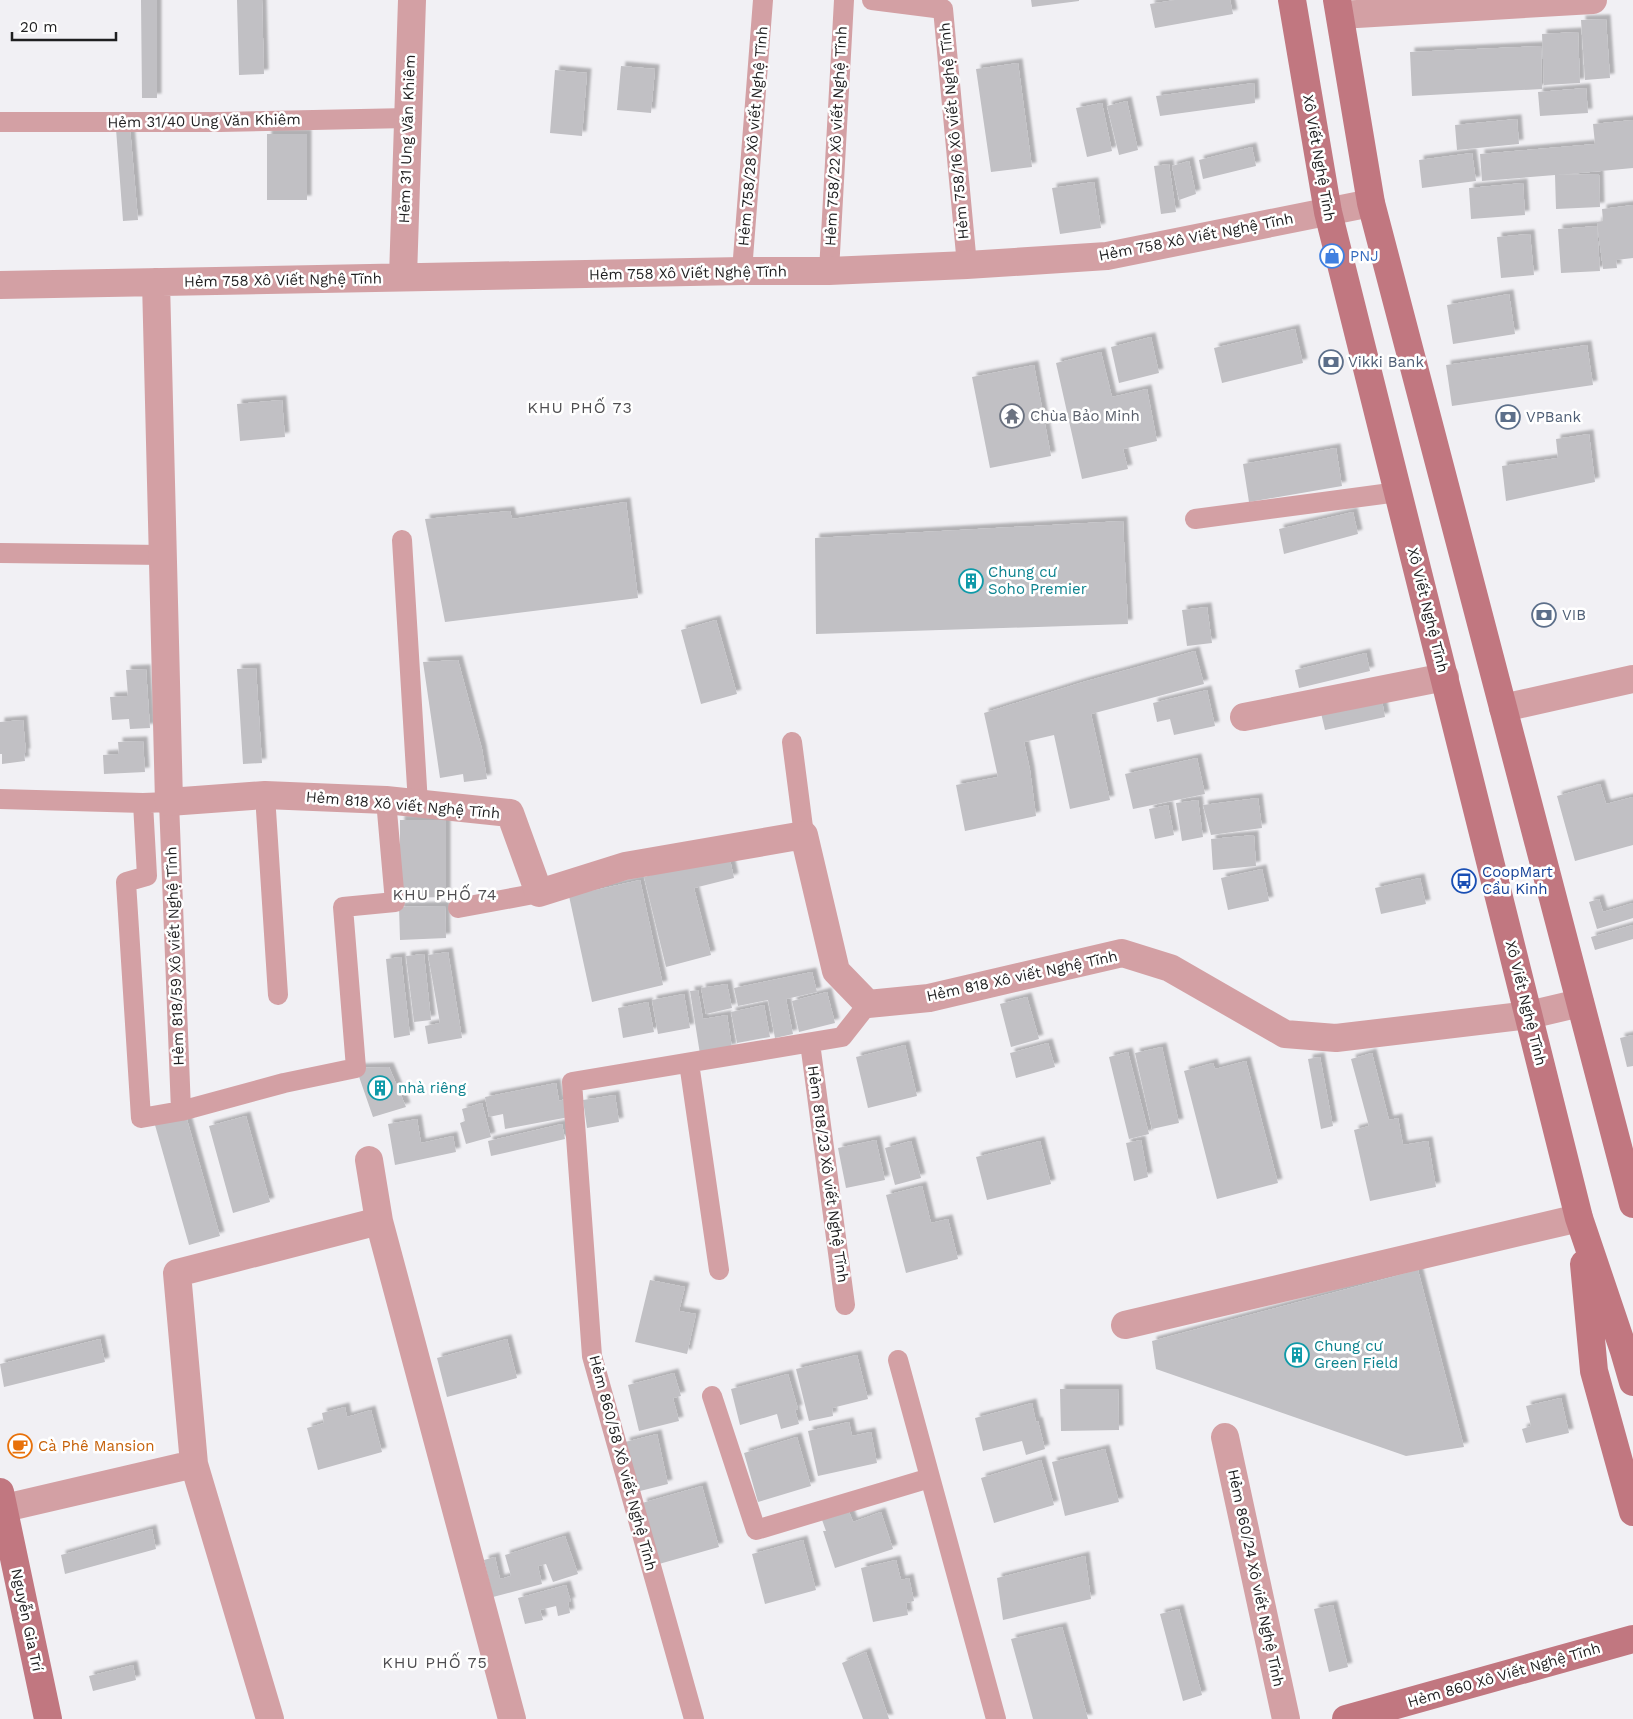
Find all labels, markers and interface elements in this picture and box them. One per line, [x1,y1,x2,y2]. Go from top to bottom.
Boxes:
scale bar [12,10,116,42]
text: 20 m [20,18,58,36]
street label: Hẻm 758/16 Xô viết Nghệ Tĩnh [936,22,972,240]
street label: Hẻm 758/28 Xô viết Nghệ Tĩnh [734,25,772,247]
street label: Hẻm 758/22 Xô viết Nghệ Tĩnh [821,25,851,247]
street label: Hẻm 31 Ung Văn Khiêm [395,54,419,224]
street label: Xô Viết Nghệ Tĩnh [1299,93,1339,223]
street label: Hẻm 31/40 Ung Văn Khiêm [107,110,301,132]
street label: Hẻm 758 Xô Viết Nghệ Tĩnh [1097,209,1295,265]
shop icon: PNJ [1319,243,1345,269]
place label: PNJ [1350,247,1379,265]
street label: Hẻm 758 Xô Viết Nghệ Tĩnh [589,262,787,284]
street label: Hẻm 758 Xô Viết Nghệ Tĩnh [184,269,382,291]
bank icon: Vikki Bank [1318,349,1344,375]
place label: Vikki Bank [1348,353,1424,371]
district label: KHU PHỐ 73 [527,397,633,417]
temple icon: Chùa Bảo Minh [999,403,1025,429]
bank icon: VPBank [1495,404,1521,430]
place label: Chùa Bảo Minh [1030,407,1140,425]
place label: VPBank [1526,408,1581,426]
street label: Xô Viết Nghệ Tĩnh [1404,545,1452,675]
place label: Chung cư Soho Premier [988,563,1087,598]
building icon: Chung cư Soho Premier [958,568,984,594]
bank icon: VIB [1531,602,1557,628]
place label: VIB [1562,606,1586,624]
street label: Hẻm 818 Xô viết Nghệ Tĩnh [305,788,501,822]
street label: Hẻm 818/59 Xô viết Nghệ Tĩnh [162,846,188,1066]
place label: CoopMart Cầu Kinh [1482,863,1553,898]
bus stop icon: CoopMart Cầu Kinh [1451,868,1477,894]
district label: KHU PHỐ 74 [393,884,498,904]
street label: Xô Viết Nghệ Tĩnh [1502,938,1550,1068]
street label: Hẻm 818 Xô viết Nghệ Tĩnh [925,947,1119,1005]
street label: Hẻm 818/23 Xô viết Nghệ Tĩnh [804,1064,852,1284]
building icon: nhà riêng [367,1075,393,1101]
place label: nhà riêng [398,1079,466,1097]
place label: Chung cư Green Field [1314,1337,1398,1372]
building icon: Chung cư Green Field [1284,1342,1310,1368]
street label: Hẻm 860/58 Xô viết Nghệ Tĩnh [585,1353,661,1573]
cafe icon: Cà Phê Mansion [7,1433,33,1459]
place label: Cà Phê Mansion [38,1437,154,1455]
street label: Hẻm 860/24 Xô viết Nghệ Tĩnh [1224,1468,1288,1688]
street label: Nguyễn Gia Trí [7,1567,48,1673]
street label: Hẻm 860 Xô Viết Nghệ Tĩnh [1405,1639,1603,1711]
district label: KHU PHỐ 75 [382,1652,488,1672]

